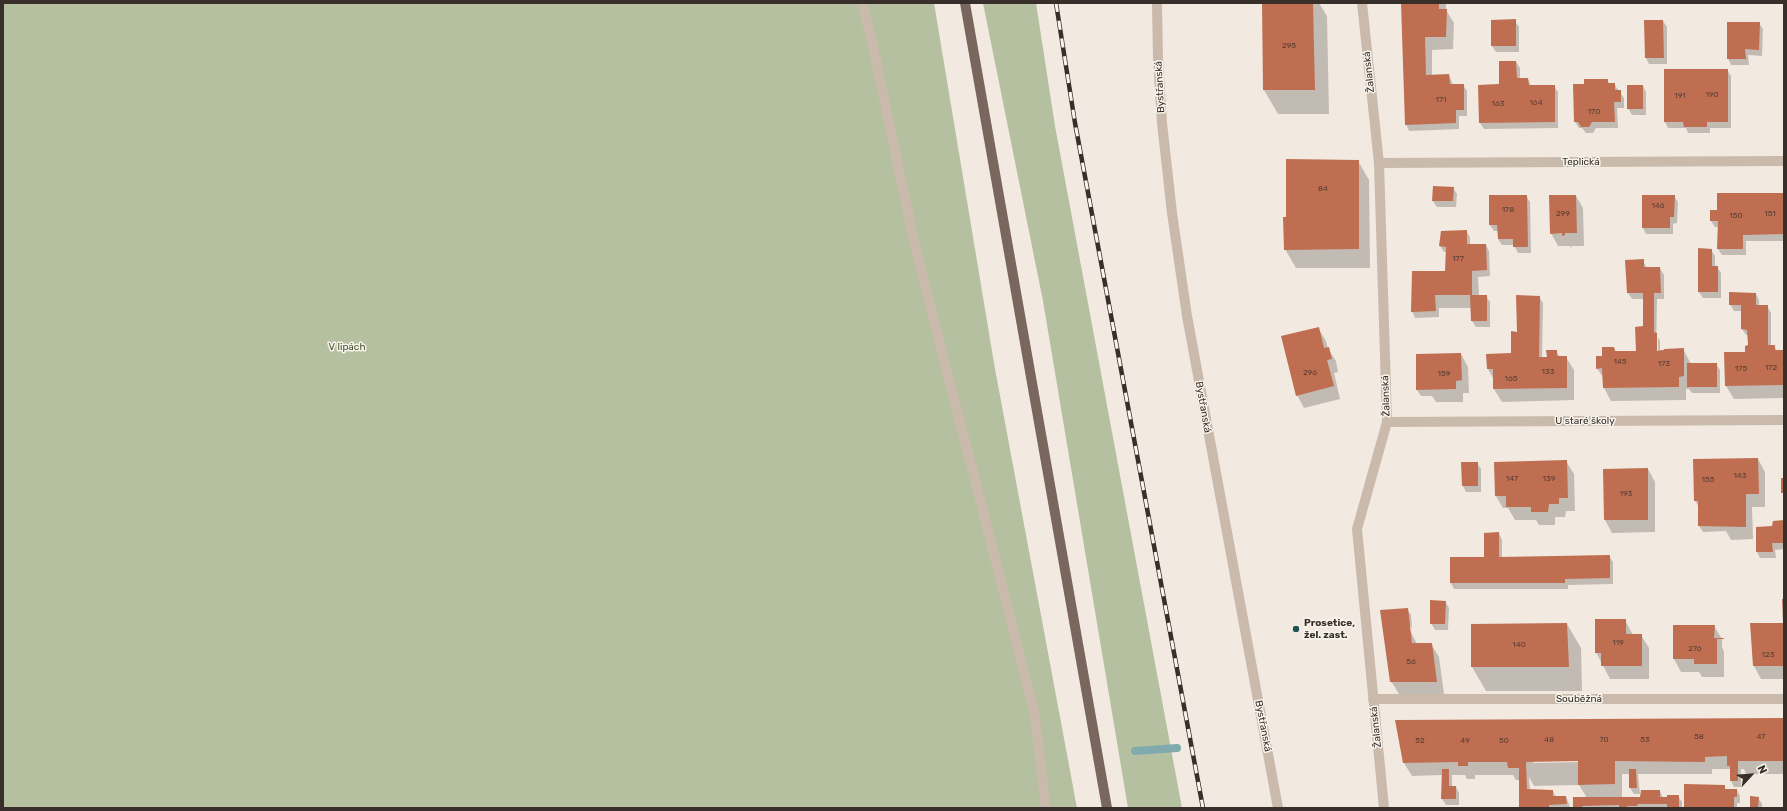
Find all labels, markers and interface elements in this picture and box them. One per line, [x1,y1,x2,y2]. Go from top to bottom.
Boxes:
house number: 295 [1282,41,1296,51]
street label: Žalanská [1361,51,1377,93]
street label: Bystřanská [1153,61,1167,113]
house number: 190 [1705,90,1719,100]
house number: 191 [1674,91,1686,101]
house number: 171 [1436,95,1446,105]
house number: 164 [1529,98,1543,108]
house number: 163 [1491,99,1505,109]
house number: 170 [1588,107,1600,117]
street label: Teplická [1562,156,1600,168]
house number: 84 [1318,184,1328,194]
house number: 146 [1651,201,1665,211]
house number: 178 [1502,205,1514,215]
house number: 299 [1556,209,1570,219]
house number: 151 [1764,209,1776,219]
house number: 150 [1729,211,1743,221]
house number: 177 [1452,254,1464,264]
park label: V lipách [329,341,365,353]
house number: 145 [1613,357,1627,367]
house number: 173 [1658,359,1670,369]
house number: 172 [1765,363,1777,373]
house number: 175 [1735,364,1747,374]
house number: 133 [1541,367,1555,377]
house number: 296 [1303,368,1317,378]
house number: 159 [1438,369,1450,379]
house number: 165 [1505,374,1517,384]
street label: Žalanská [1379,375,1393,417]
street label: Bystřanská [1193,380,1213,434]
street label: U staré školy [1555,415,1615,427]
house number: 143 [1733,471,1747,481]
house number: 147 [1506,474,1518,484]
house number: 139 [1543,474,1555,484]
house number: 155 [1702,475,1714,485]
house number: 193 [1620,489,1632,499]
place label: Prosetice, žel. zast. [1304,617,1355,640]
marker: Prosetice, žel. zast. [1291,624,1301,634]
house number: 119 [1612,638,1624,648]
house number: 140 [1512,640,1526,650]
house number: 276 [1688,644,1702,654]
house number: 123 [1762,650,1774,660]
house number: 56 [1406,657,1416,667]
street label: Souběžná [1556,693,1602,705]
street label: Bystřanská [1252,699,1274,753]
street label: Žalanská [1368,706,1384,748]
house number: 58 [1694,732,1704,742]
house number: 47 [1757,732,1765,742]
house number: 48 [1544,735,1554,745]
house number: 70 [1599,735,1609,745]
house number: 53 [1640,735,1650,745]
house number: 52 [1415,736,1425,746]
house number: 49 [1460,736,1470,746]
house number: 50 [1499,736,1509,746]
north arrow [1731,755,1771,795]
text: N [1755,763,1770,776]

